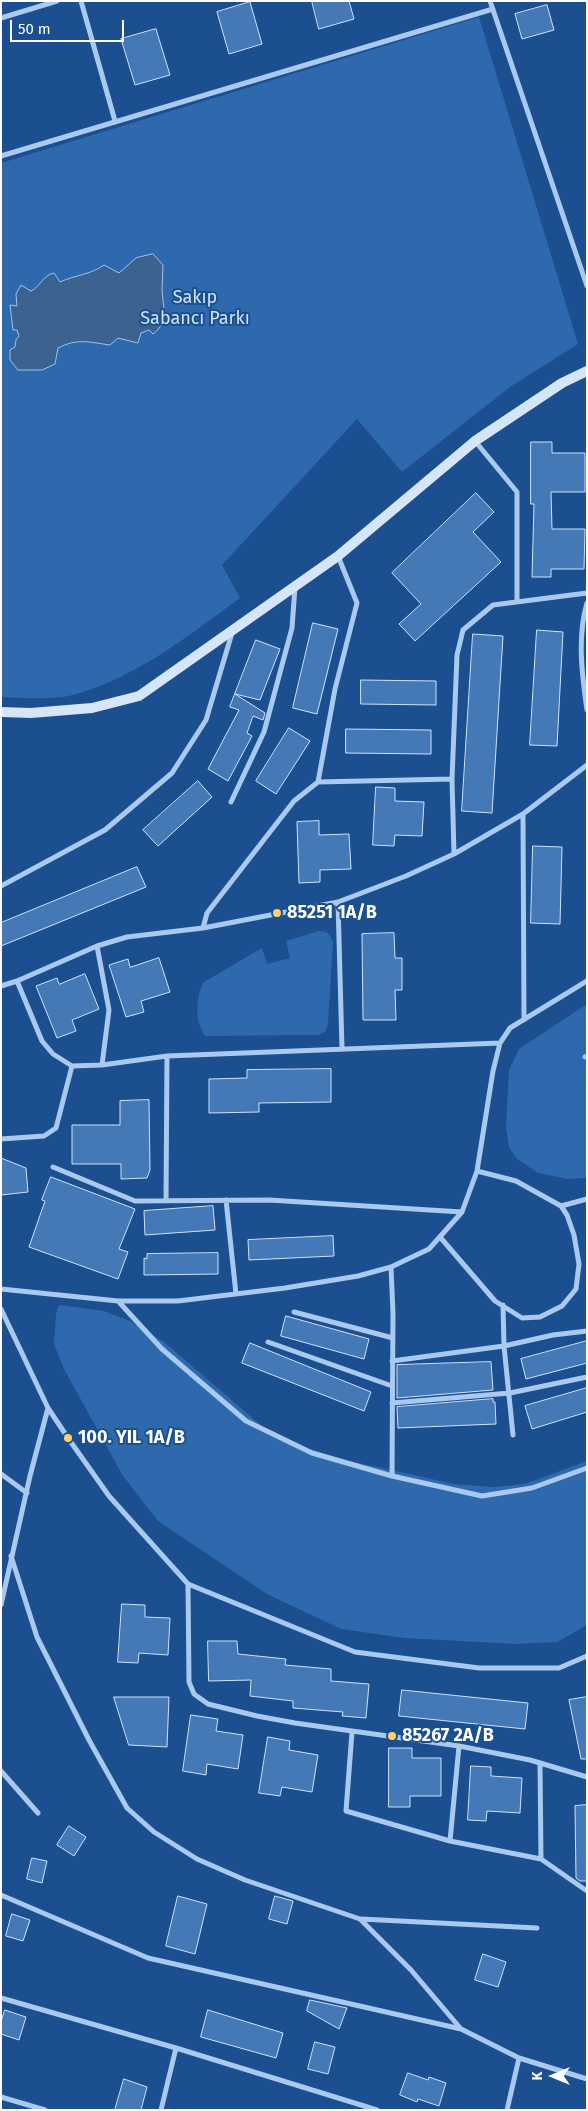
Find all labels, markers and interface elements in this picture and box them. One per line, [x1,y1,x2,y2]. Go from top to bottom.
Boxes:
scale bar [12,10,126,42]
text: 50 m [18,20,51,38]
park label: Sakıp Sabancı Parkı [140,287,250,330]
place label: 85251 1A/B [287,902,377,924]
marker: 85251 1A/B [271,907,283,919]
place label: 100. YIL 1A/B [78,1427,185,1449]
marker: 100. YIL 1A/B [62,1432,74,1444]
place label: 85267 2A/B [402,1725,494,1747]
marker: 85267 2A/B [386,1730,398,1742]
north arrow [528,2051,578,2101]
text: K [529,2072,546,2080]

